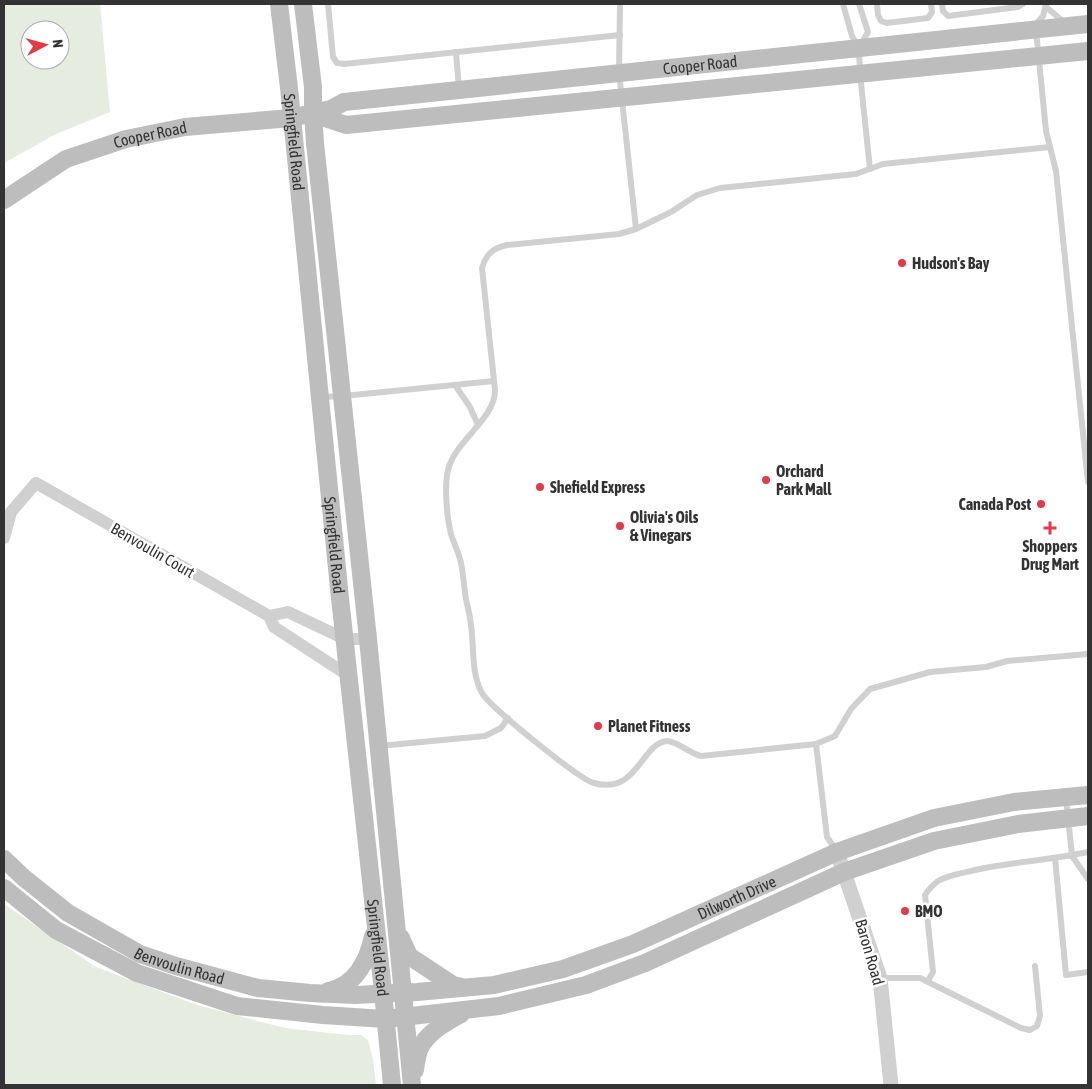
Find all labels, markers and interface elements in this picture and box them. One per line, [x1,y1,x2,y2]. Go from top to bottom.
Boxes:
north arrow [20,20,70,70]
text: N [50,39,66,49]
street label: Cooper Road [662,52,738,78]
street label: Springfield Road [280,93,308,191]
street label: Cooper Road [111,118,188,152]
place label: Hudson's Bay [912,254,990,272]
marker: Hudson's Bay [896,257,908,269]
place label: Orchard Park Mall [776,462,832,498]
marker: Orchard Park Mall [760,474,772,486]
place label: Shefield Express [550,478,645,496]
marker: Shefield Express [534,481,546,493]
place label: Canada Post [958,495,1031,513]
street label: Springfield Road [321,496,349,594]
marker: Canada Post [1035,498,1047,510]
place label: Olivia's Oils & Vinegars [630,508,699,544]
street label: Benvoulin Court [108,519,198,581]
marker: Olivia's Oils & Vinegars [614,520,626,532]
marker: Shoppers Drug Mart [1044,522,1056,534]
place label: Shoppers Drug Mart [1021,537,1079,573]
place label: Planet Fitness [608,717,691,735]
marker: Planet Fitness [592,720,604,732]
street label: Dilworth Drive [695,872,779,923]
street label: Springfield Road [364,898,392,997]
place label: BMO [915,902,943,920]
marker: BMO [899,905,911,917]
street label: Baron Road [852,917,888,987]
street label: Benvoulin Road [131,944,226,988]

